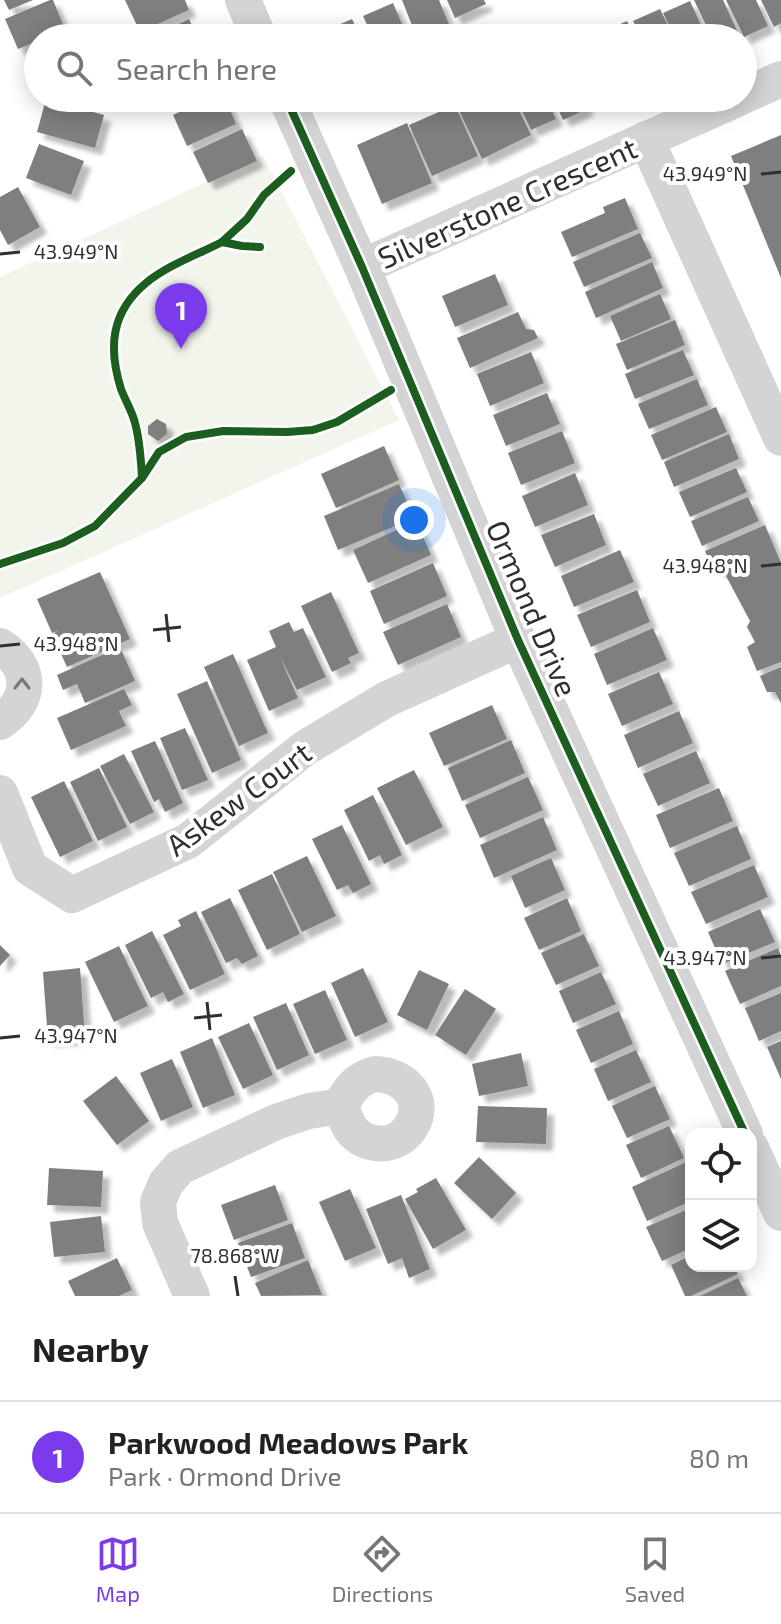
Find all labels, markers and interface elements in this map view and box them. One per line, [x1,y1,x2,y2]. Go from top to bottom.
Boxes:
search box [24,24,757,112]
icon: search [52,46,96,90]
text: Search here [116,50,277,86]
street label: Silverstone Crescent [372,129,642,275]
text: 43.949°N [663,161,747,185]
text: 43.949°N [34,239,118,263]
pin: 1 [155,283,207,349]
your location [394,500,434,540]
street label: Ormond Drive [480,514,586,702]
text: 43.948°N [662,553,748,577]
text: 43.948°N [33,631,119,655]
one-way arrow [13,677,31,690]
street label: Askew Court [159,733,317,863]
text: 43.947°N [663,945,747,969]
text: 43.947°N [34,1023,118,1047]
map controls [685,1128,757,1272]
button: locate [685,1128,757,1200]
button: layers [685,1200,757,1272]
text: 78.868°W [191,1243,279,1267]
text: Nearby [32,1328,149,1369]
text: Parkwood Meadows Park [108,1424,468,1460]
text: 1 [52,1442,64,1473]
text: 80 m [689,1442,749,1473]
text: Park · Ormond Drive [108,1460,342,1491]
tab: Map [96,1532,140,1606]
tab: Directions [332,1532,433,1606]
tab: Saved [625,1532,685,1606]

